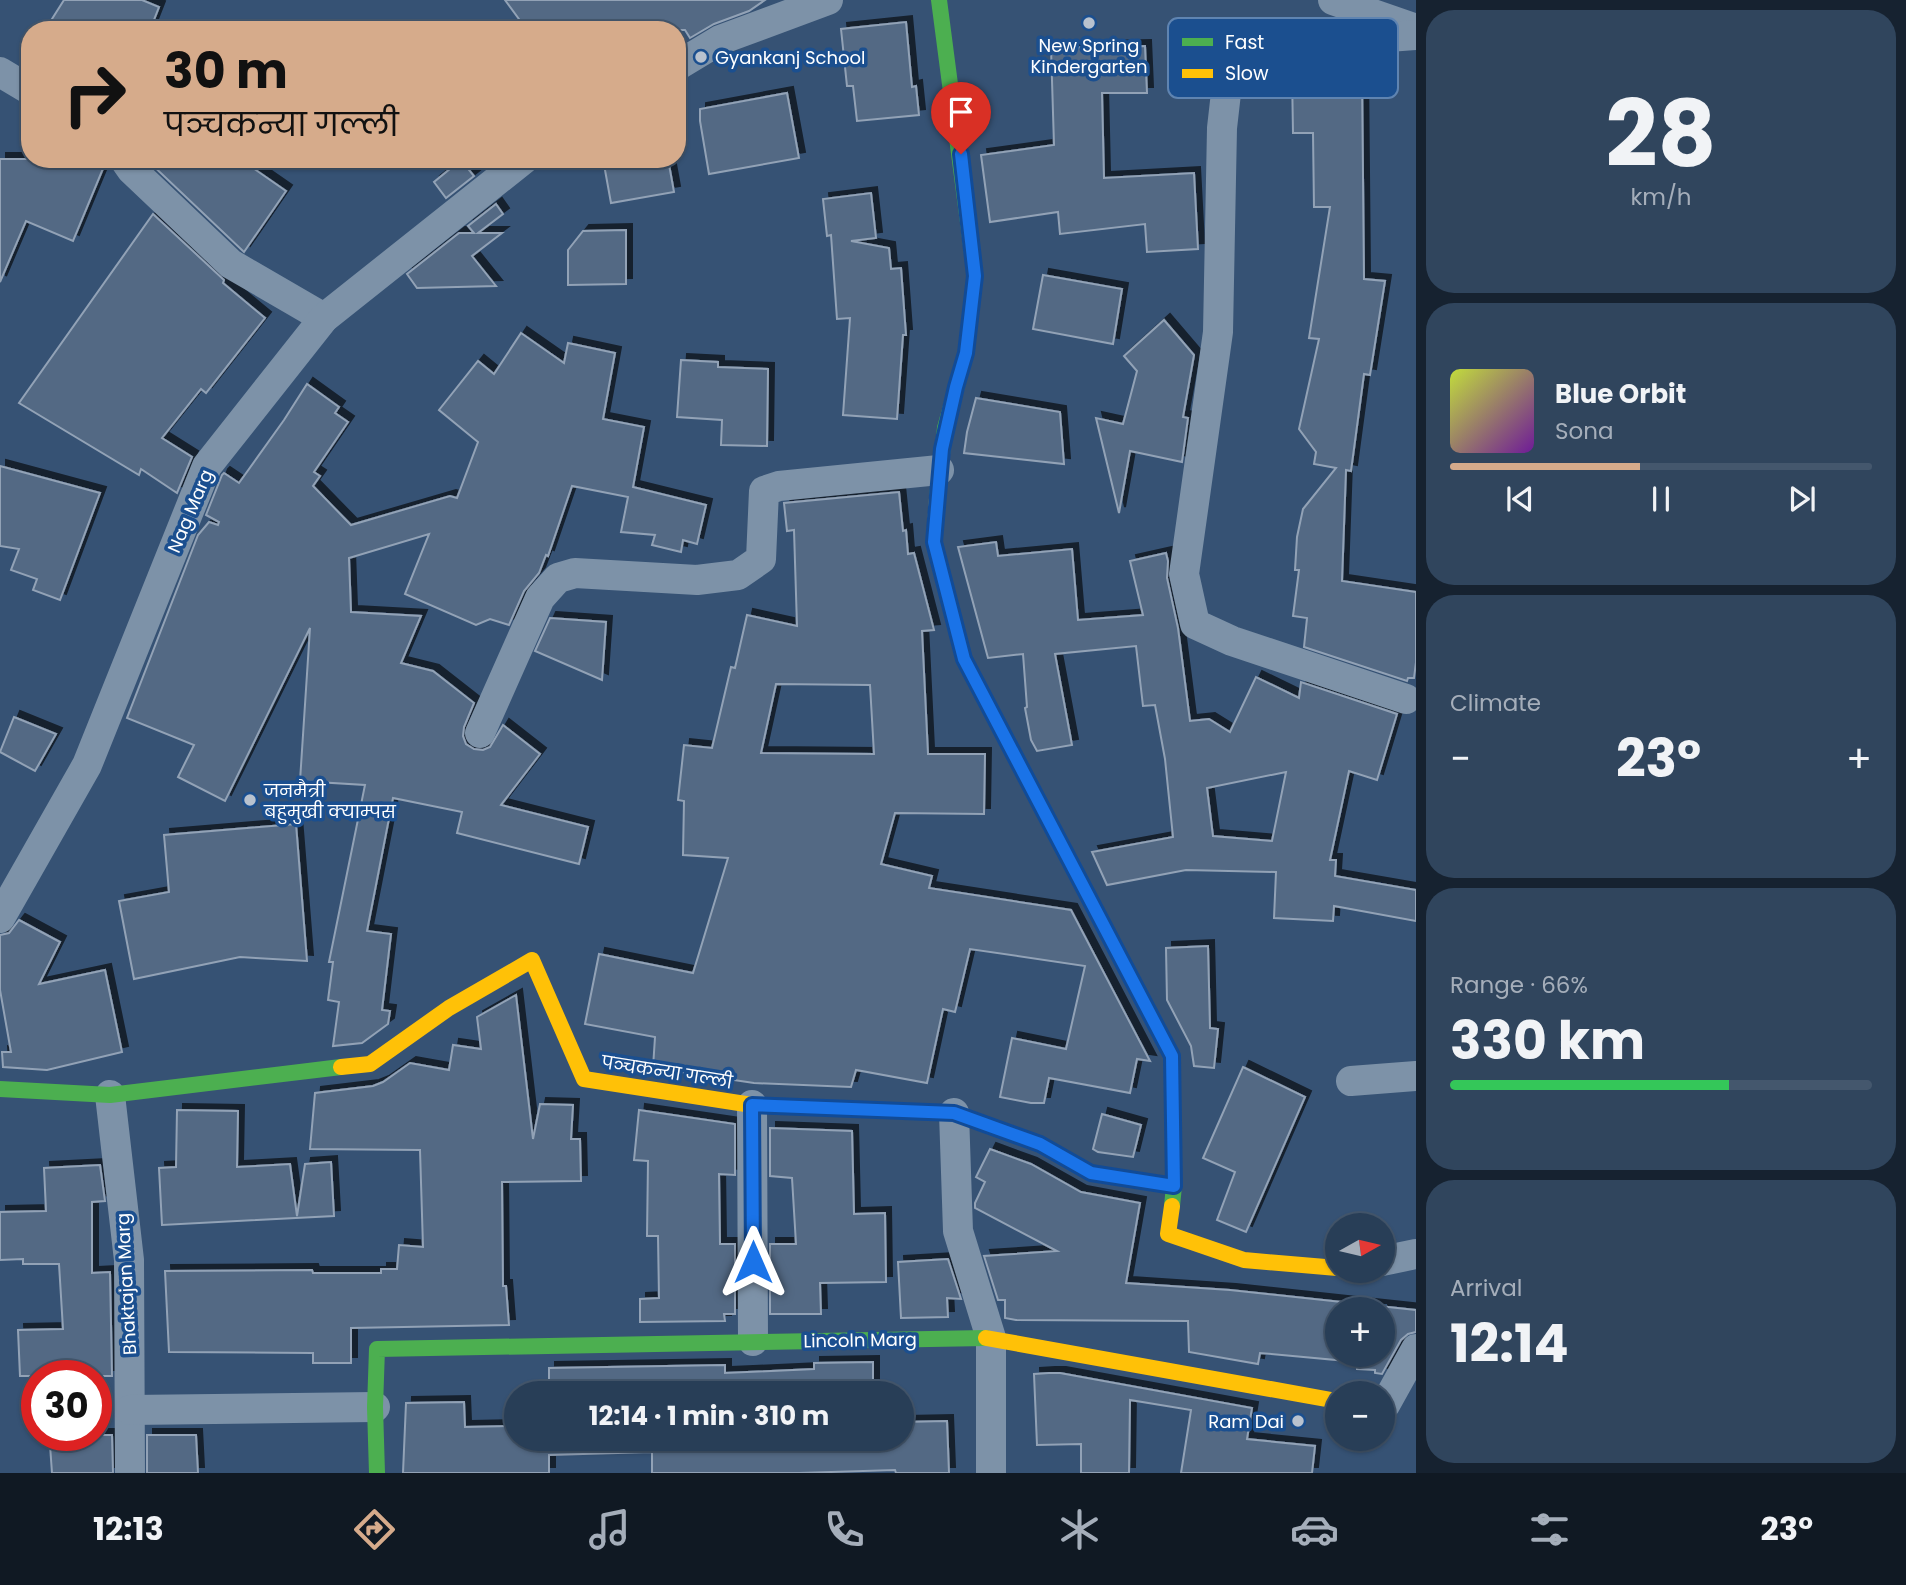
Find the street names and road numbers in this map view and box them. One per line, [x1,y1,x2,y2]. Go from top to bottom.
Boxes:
street label: Nag Marg [161,465,219,557]
street label: पञ्चकन्या गल्ली [599,1049,735,1095]
street label: Bhaktajan Marg [110,1212,142,1356]
street label: Lincoln Marg [803,1327,917,1353]

